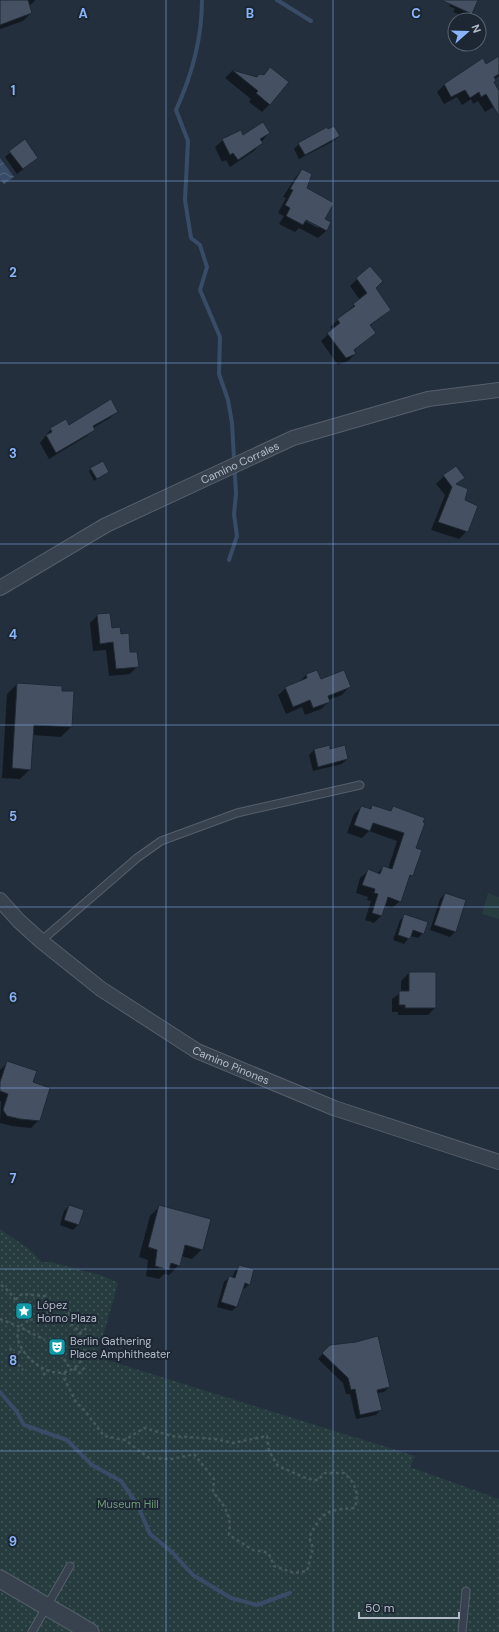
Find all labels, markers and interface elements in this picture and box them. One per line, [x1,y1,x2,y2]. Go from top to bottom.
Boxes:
text: A [78,5,88,22]
text: B [246,5,254,22]
text: C [411,5,421,22]
north arrow [447,12,487,52]
text: N [468,22,484,35]
text: 1 [11,82,15,99]
text: 2 [9,264,17,281]
street label: Camino Corrales [198,438,281,487]
text: 3 [9,445,17,462]
text: 4 [9,626,17,643]
text: 5 [9,808,17,825]
text: 6 [9,989,17,1006]
street label: Camino Pinones [190,1043,272,1087]
text: 7 [10,1170,17,1187]
place label: López Horno Plaza [37,1298,97,1325]
place icon: López Horno Plaza [14,1301,34,1321]
place label: Berlin Gathering Place Amphitheater [70,1334,170,1361]
theatre icon: Berlin Gathering Place Amphitheater [47,1337,67,1357]
text: 8 [9,1352,17,1369]
park label: Museum Hill [97,1497,159,1511]
text: 9 [9,1533,17,1550]
scale bar [359,1594,459,1620]
text: 50 m [365,1600,394,1616]

